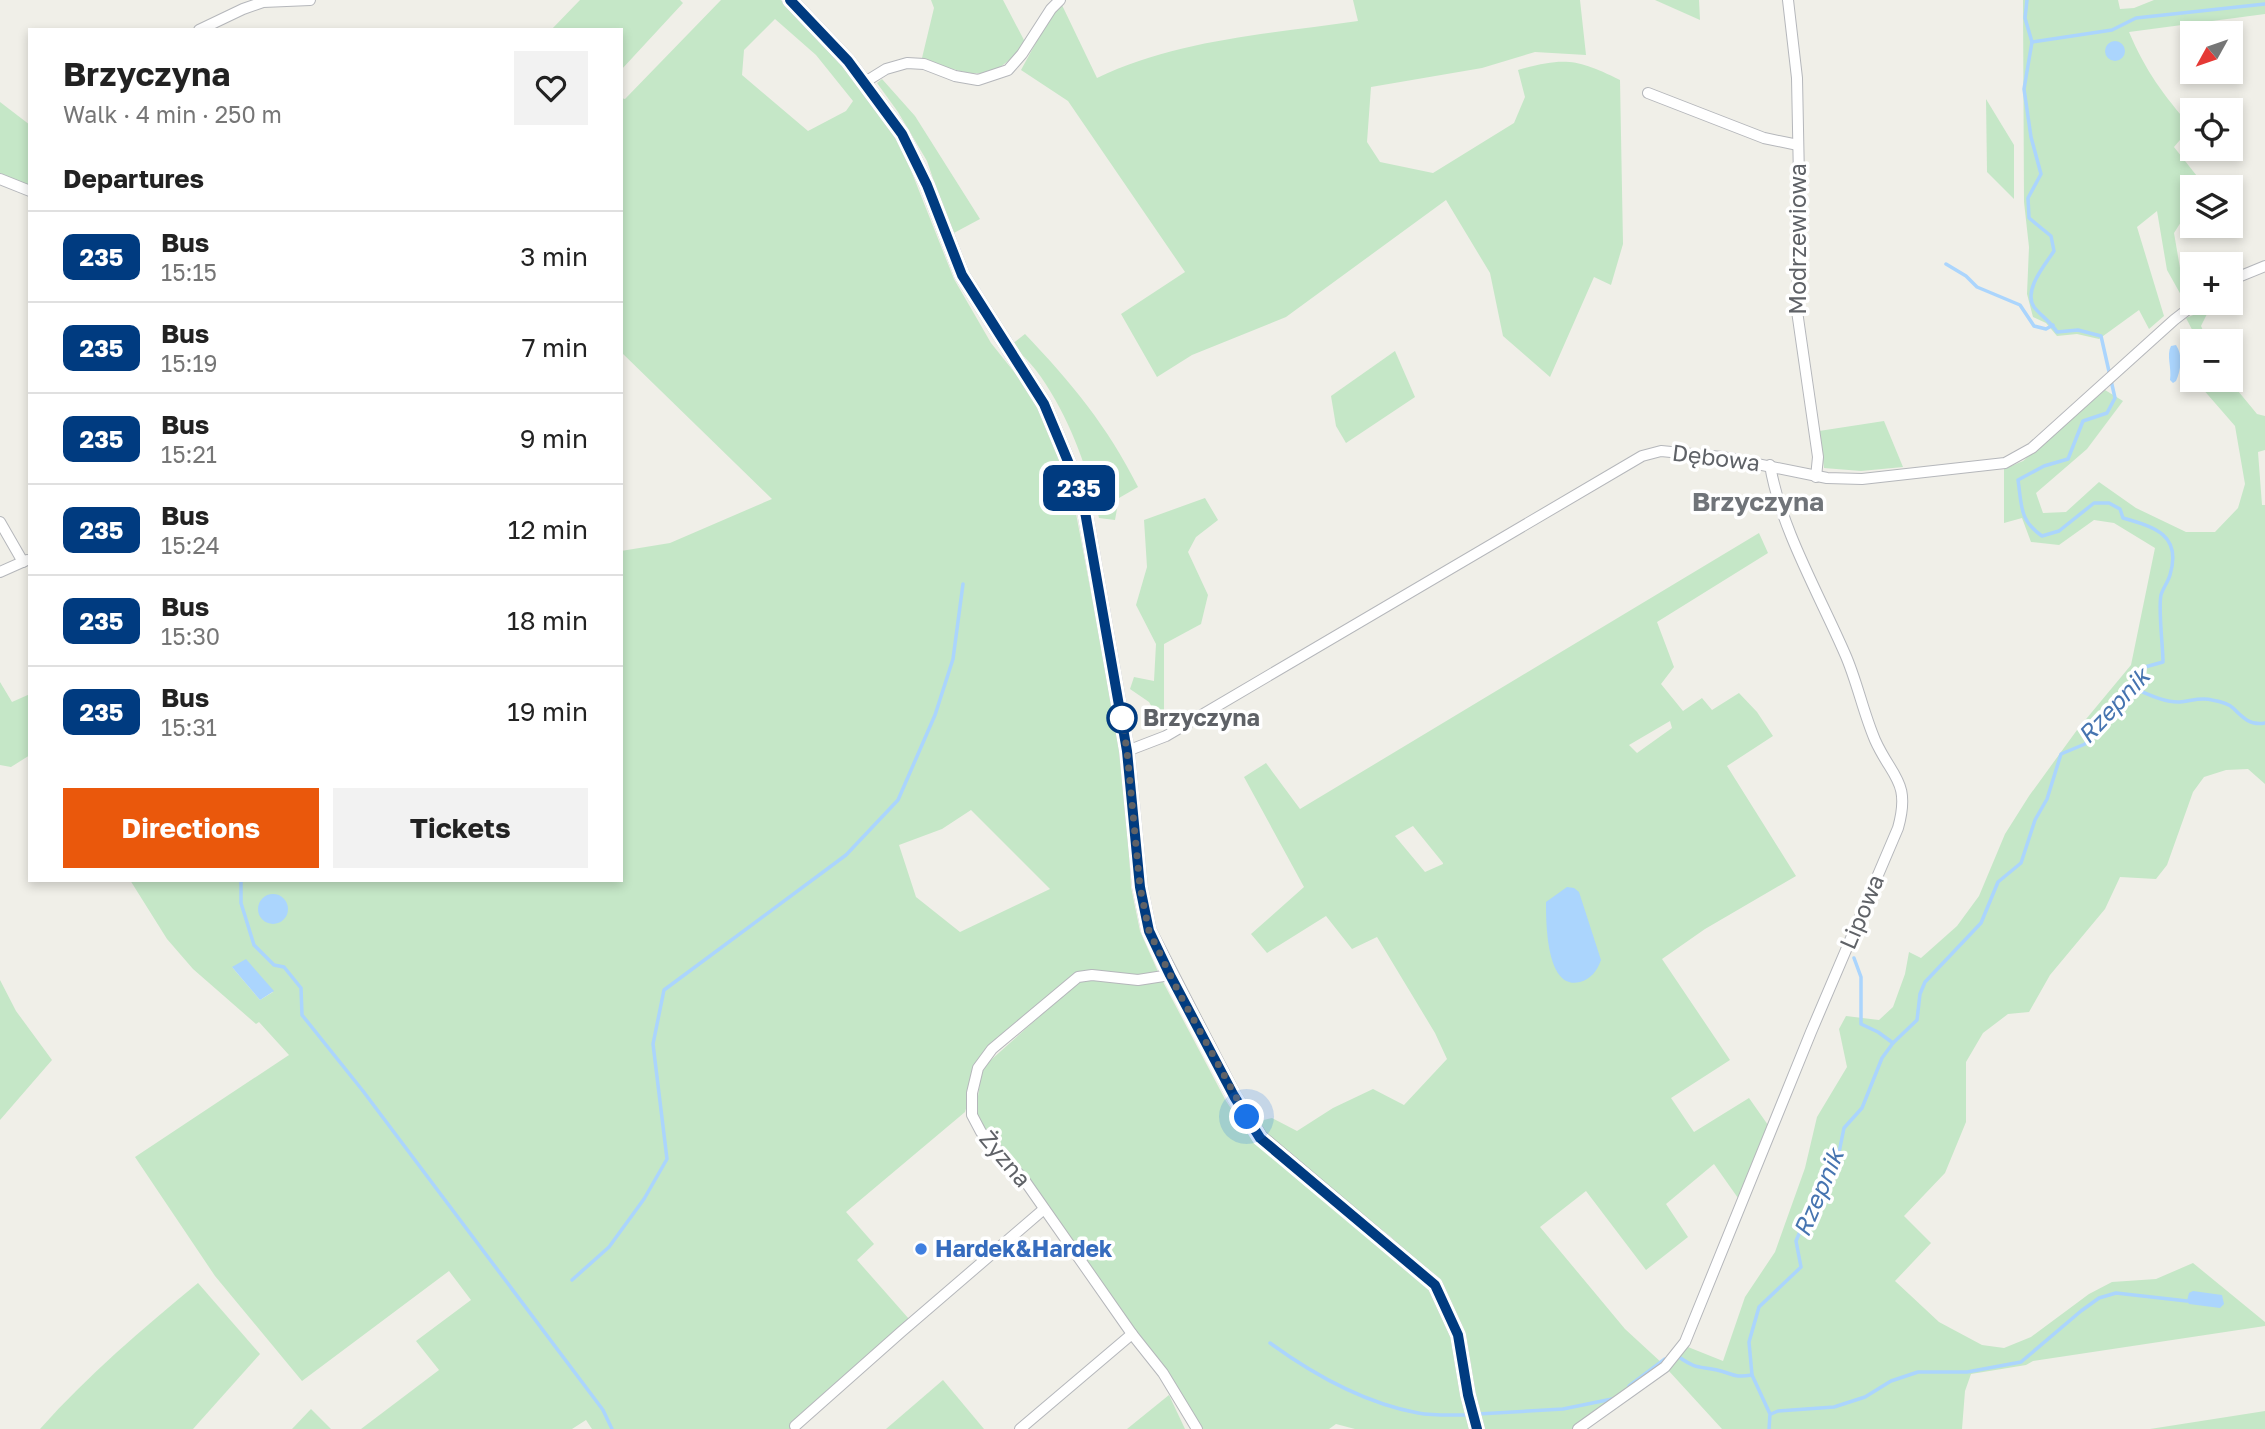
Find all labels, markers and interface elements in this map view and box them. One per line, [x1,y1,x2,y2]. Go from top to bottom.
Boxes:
north arrow [2180,21,2244,84]
map controls [2180,21,2243,392]
button: heart [514,51,588,125]
text: Brzyczyna [63,54,230,93]
button: locate [2180,98,2243,161]
text: Walk · 4 min · 250 m [63,100,282,128]
text: Departures [63,163,204,194]
street label: Modrzewiowa [1783,163,1811,315]
button: layers [2180,175,2243,238]
text: Bus [161,227,209,258]
text: 3 min [520,241,588,272]
text: 235 [80,242,123,271]
button: + [2180,252,2243,315]
text: 15:15 [161,258,217,286]
text: Bus [161,318,209,349]
button: − [2180,329,2243,392]
text: 7 min [522,332,588,363]
text: 235 [80,333,123,362]
text: 15:19 [161,349,217,377]
text: Bus [161,409,209,440]
text: 9 min [520,423,588,454]
text: 235 [80,424,123,453]
street label: Dębowa [1671,438,1762,476]
text: 15:21 [161,440,217,468]
line badge: 235 [1039,465,1119,511]
text: 235 [1057,473,1101,502]
district label: Brzyczyna [1692,486,1824,517]
text: Bus [161,500,209,531]
text: 12 min [508,514,588,545]
text: 235 [80,515,123,544]
text: 15:24 [161,531,220,559]
text: Bus [161,591,209,622]
text: 18 min [507,605,588,636]
text: 235 [80,606,123,635]
text: 15:30 [161,622,220,650]
water label: Rzepnik [2071,660,2157,749]
text: Bus [161,682,209,713]
text: 19 min [507,696,588,727]
text: 235 [80,697,123,726]
marker: Brzyczyna [1107,703,1137,733]
place label: Brzyczyna [1143,703,1260,731]
text: 15:31 [161,713,217,741]
button: Directions [63,788,319,868]
button: Tickets [333,788,588,868]
street label: Lipowa [1833,870,1889,953]
your location [1229,1099,1264,1134]
street label: Żyzna [974,1124,1037,1192]
water label: Rzepnik [1786,1142,1850,1241]
place label: Hardek&Hardek [935,1234,1113,1262]
marker: Hardek&Hardek [913,1241,929,1257]

